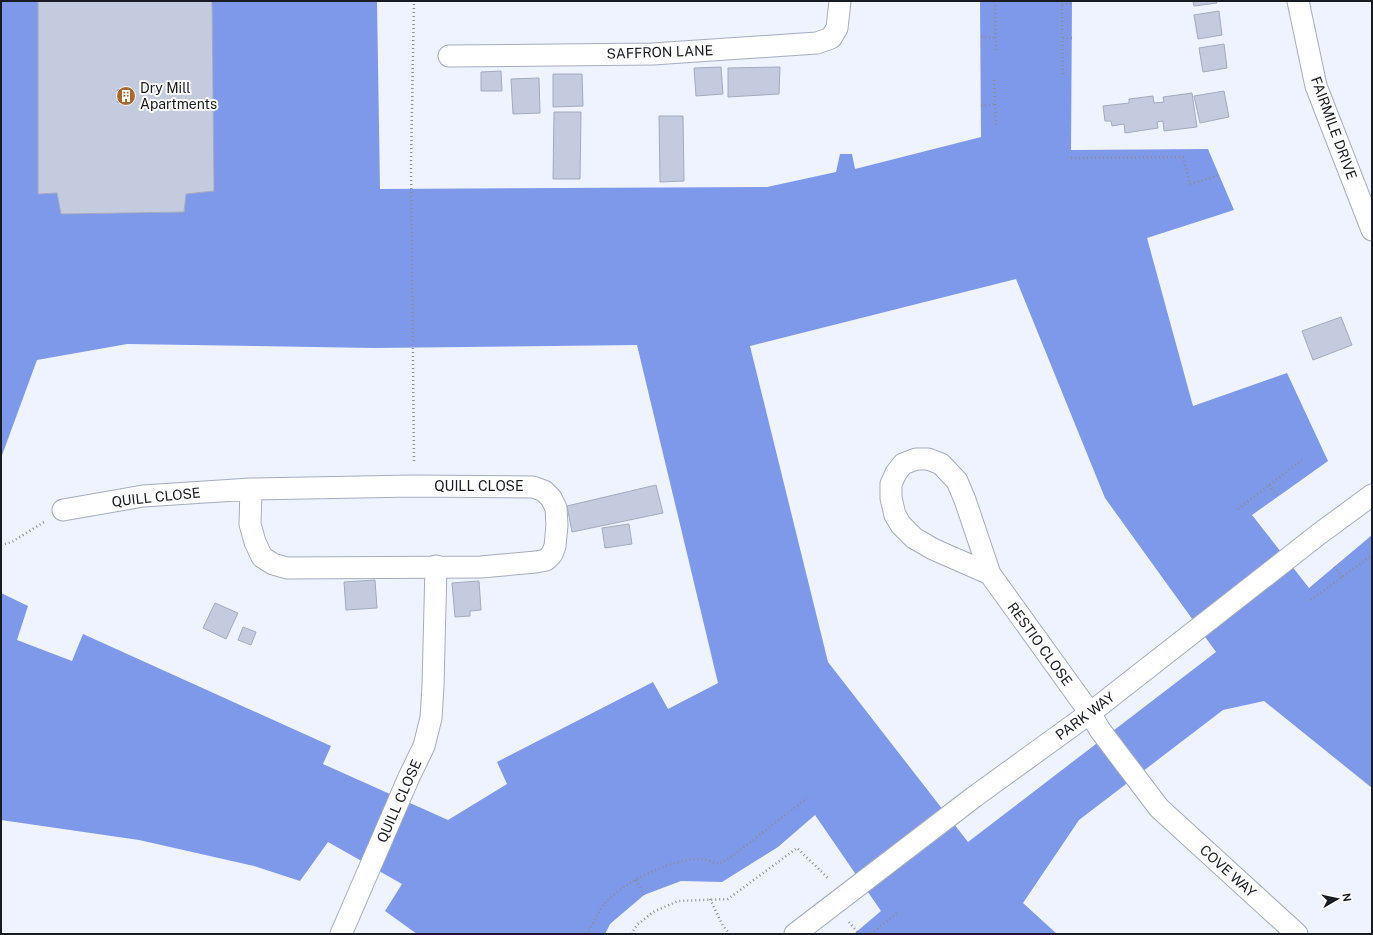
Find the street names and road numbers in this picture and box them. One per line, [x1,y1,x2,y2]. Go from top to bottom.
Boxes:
street label: SAFFRON LANE [606,42,714,62]
street label: FAIRMILE DRIVE [1308,74,1360,182]
street label: QUILL CLOSE [434,478,524,494]
street label: QUILL CLOSE [111,484,201,510]
street label: RESTIO CLOSE [1004,599,1076,689]
street label: PARK WAY [1053,688,1118,743]
street label: QUILL CLOSE [374,757,424,845]
street label: COVE WAY [1197,842,1260,901]

